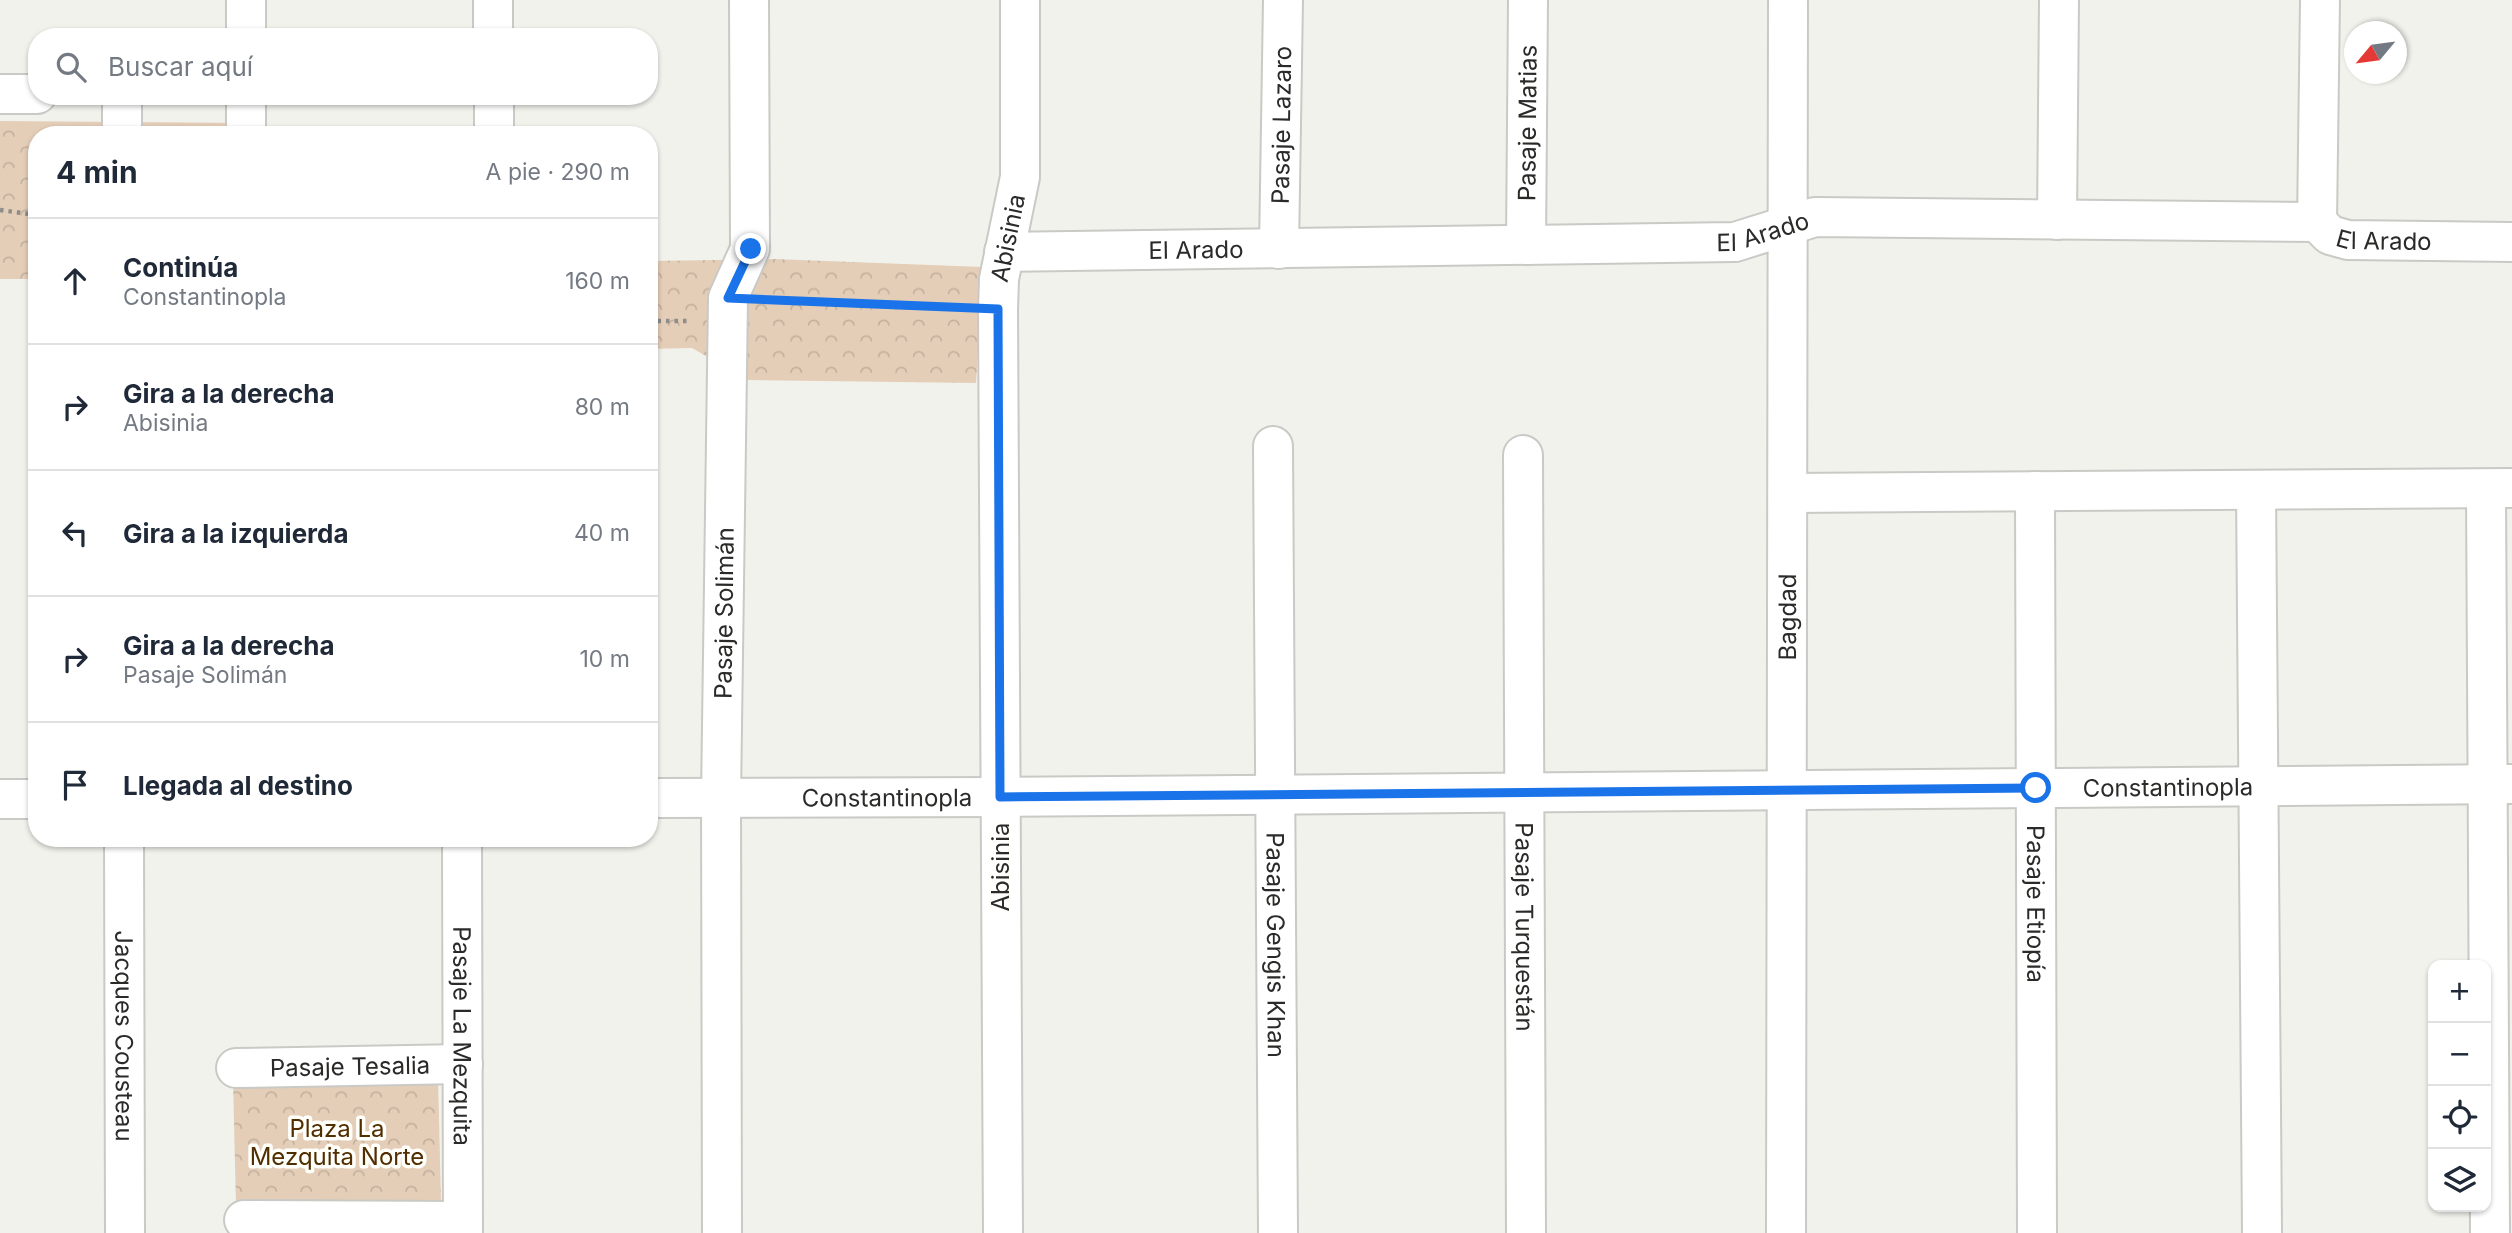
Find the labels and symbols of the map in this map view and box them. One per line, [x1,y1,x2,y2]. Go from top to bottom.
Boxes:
north arrow [2344,21,2407,84]
street label: Pasaje Matias [1512,45,1542,201]
street label: Pasaje Lazaro [1265,46,1297,204]
street label: Abisinia [984,191,1031,284]
street label: El Arado [1716,205,1812,257]
street label: El Arado [2333,223,2432,256]
route end [735,233,766,264]
street label: El Arado [1148,234,1244,265]
street label: Pasaje Solimán [708,527,739,699]
street label: Bagdad [1772,574,1802,660]
route start [2020,772,2051,803]
street label: Constantinopla [2082,772,2253,802]
street label: Constantinopla [802,783,972,812]
street label: Abisinia [986,822,1015,912]
street label: Pasaje Turquestán [1510,822,1540,1032]
street label: Pasaje Etiopía [2021,825,2051,983]
street label: Pasaje Gengis Khan [1261,832,1291,1058]
street label: Pasaje La Mezquita [448,926,477,1146]
street label: Jacques Cousteau [110,930,139,1142]
street label: Pasaje Tesalia [270,1050,430,1082]
park label: Plaza La Mezquita Norte [250,1114,424,1171]

